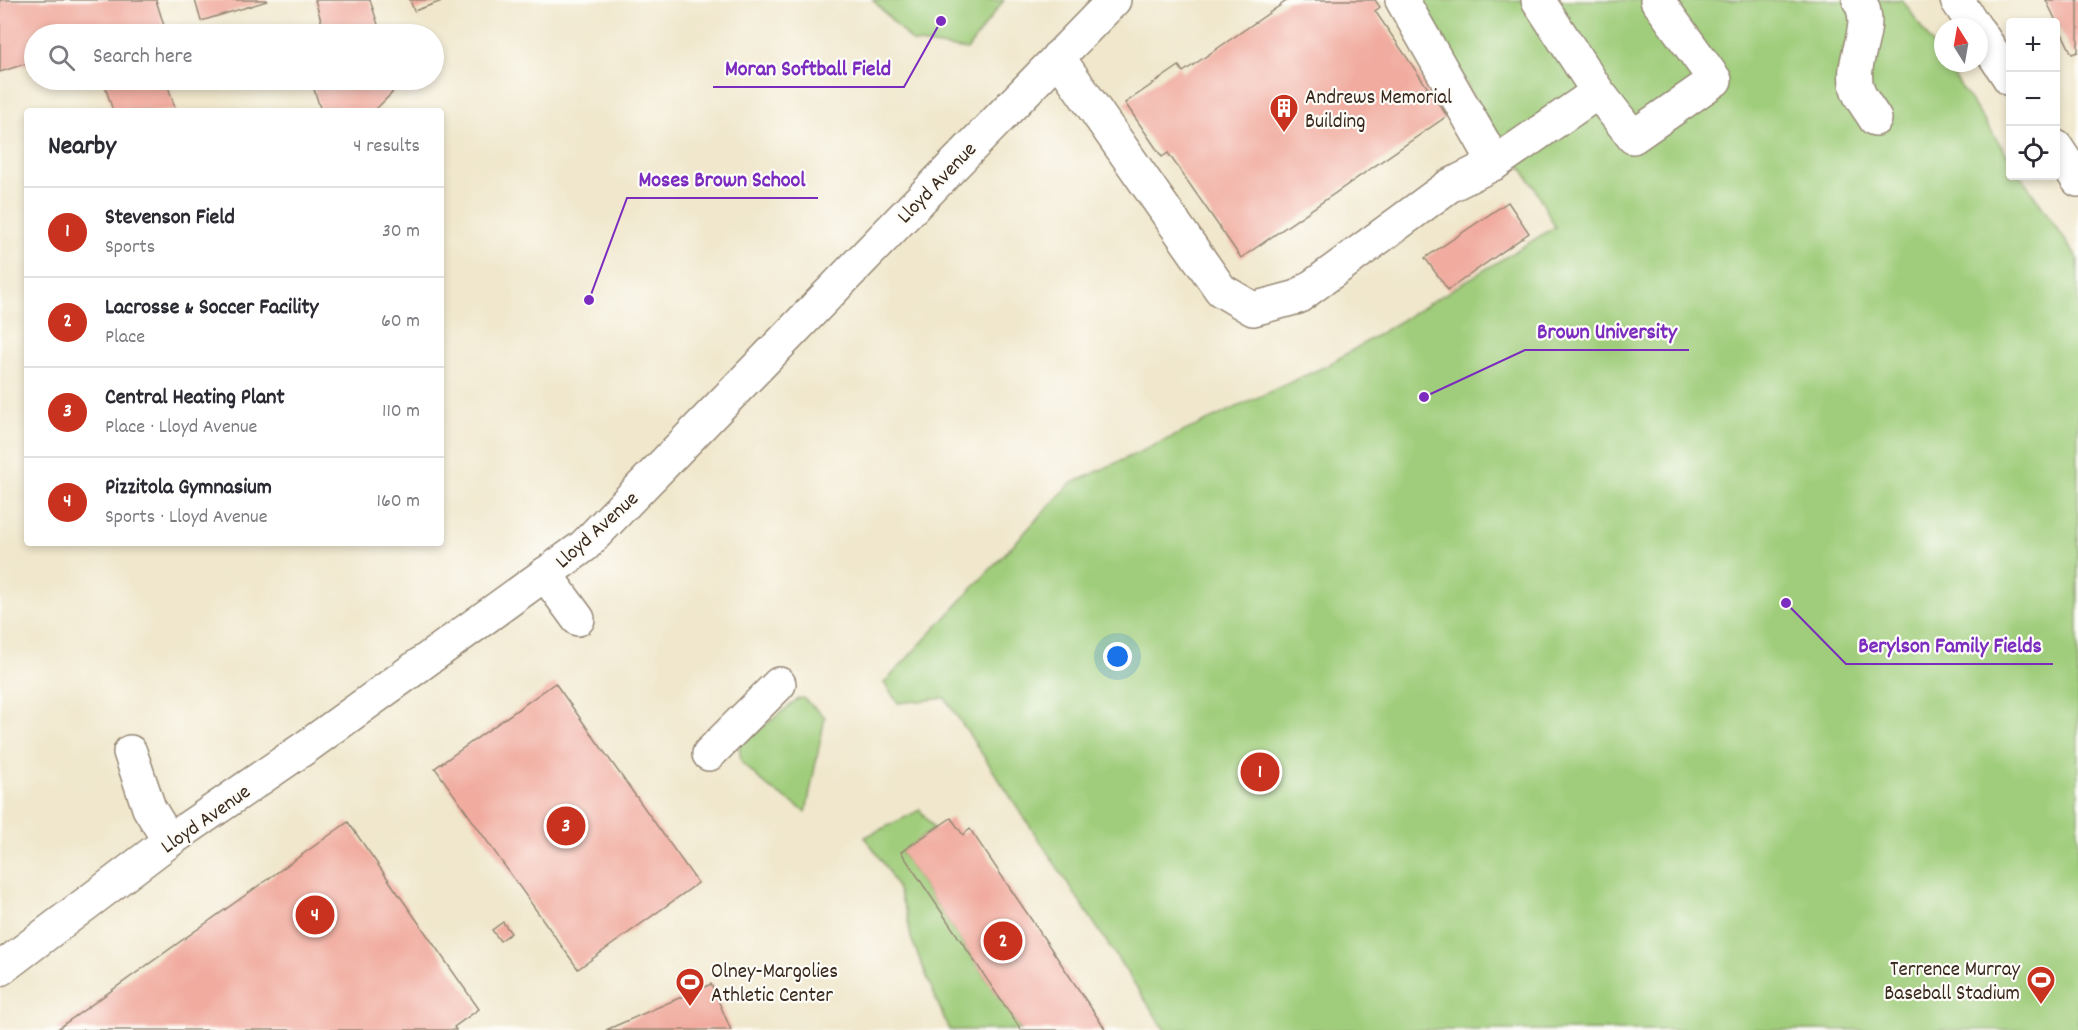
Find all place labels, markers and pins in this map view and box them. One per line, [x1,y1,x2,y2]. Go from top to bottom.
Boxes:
callout: Moran Softball Field [713,47,904,87]
place label: Andrews Memorial Building [1305,84,1452,138]
building icon: Andrews Memorial Building [1268,92,1300,134]
callout: Moses Brown School [627,158,818,198]
callout: Brown University [1525,310,1689,350]
callout: Berylson Family Fields [1846,624,2053,664]
pin: 1 [1240,750,1280,794]
pin: 3 [546,804,586,848]
pin: 4 [296,892,334,938]
pin: 2 [984,918,1022,964]
place label: Terrence Murray Baseball Stadium [1884,956,2020,1010]
place label: Olney-Margolies Athletic Center [711,958,838,1012]
sports icon: Terrence Murray Baseball Stadium [2025,964,2057,1006]
sports icon: Olney-Margolies Athletic Center [674,966,706,1008]

